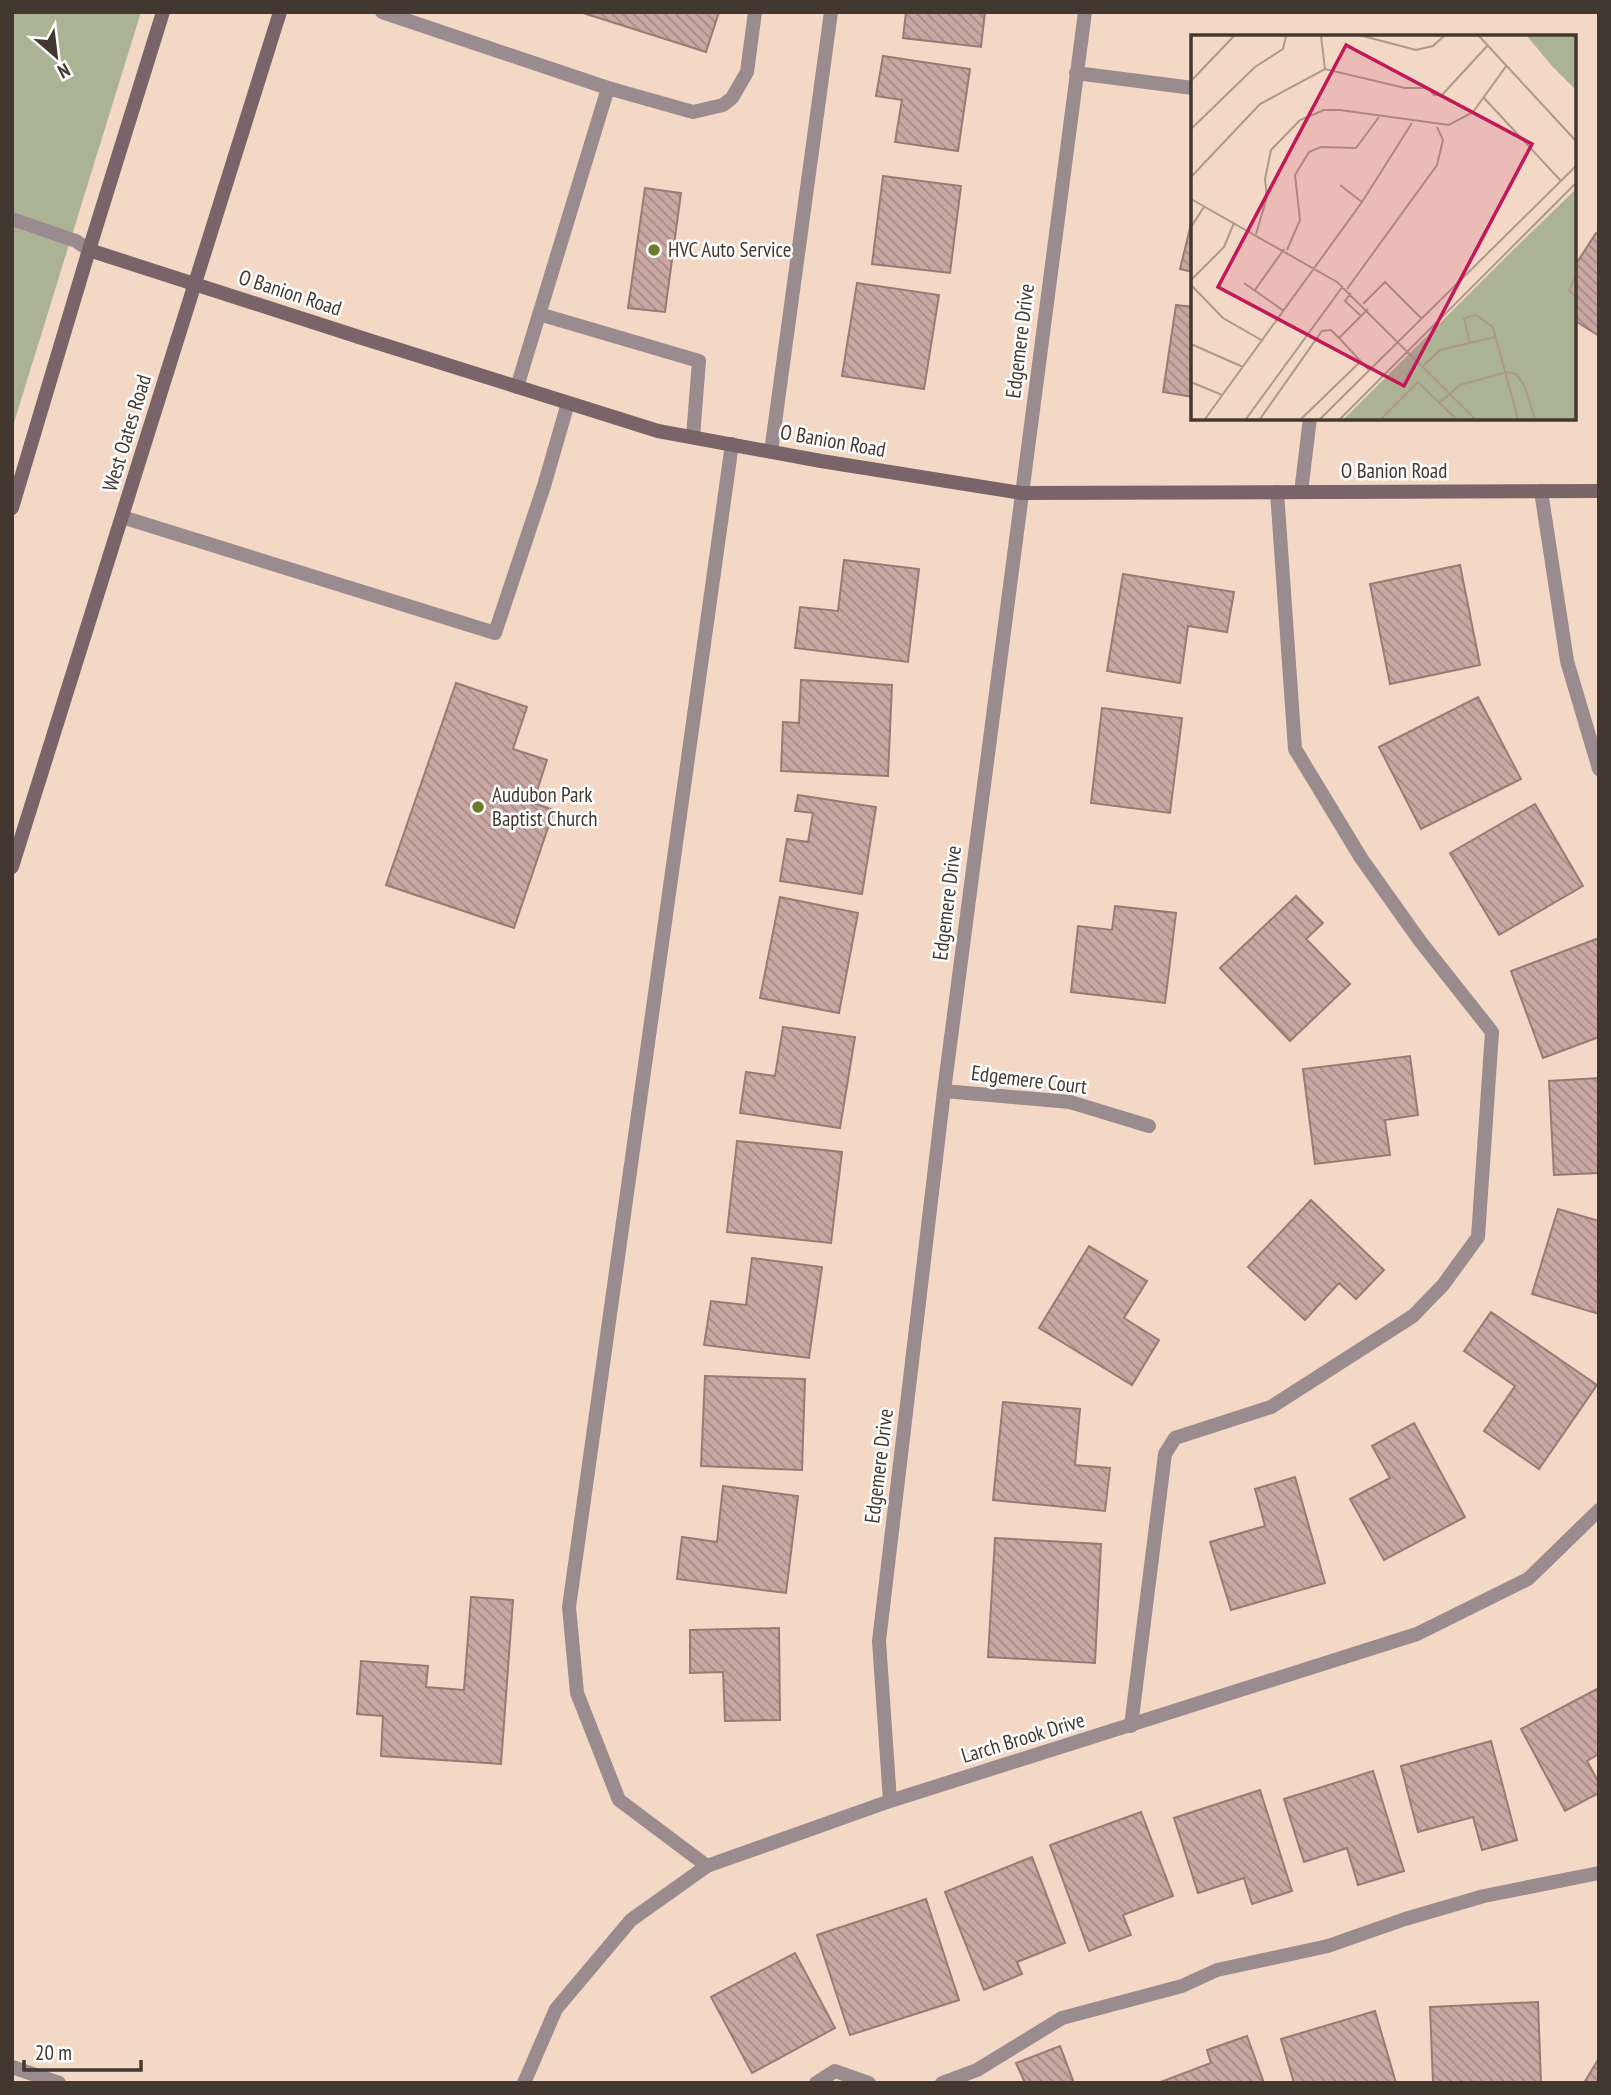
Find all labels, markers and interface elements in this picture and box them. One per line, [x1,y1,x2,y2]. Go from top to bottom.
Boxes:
north arrow [21,21,91,91]
inset map [1191,35,1576,420]
text: N [54,58,74,84]
place label: HVC Auto Service [668,236,791,263]
marker: HVC Auto Service [646,242,662,258]
street label: O Banion Road [235,263,345,322]
street label: Edgemere Drive [999,282,1040,400]
street label: West Oates Road [96,371,157,495]
street label: O Banion Road [778,418,888,463]
street label: O Banion Road [1341,457,1447,484]
place label: Audubon Park Baptist Church [492,781,598,832]
marker: Audubon Park Baptist Church [470,799,486,815]
street label: Edgemere Drive [926,844,967,962]
street label: Edgemere Court [970,1059,1089,1100]
street label: Edgemere Drive [858,1407,899,1525]
street label: Larch Brook Drive [958,1706,1088,1769]
scale bar [24,2028,142,2072]
text: 20 m [35,2039,72,2066]

